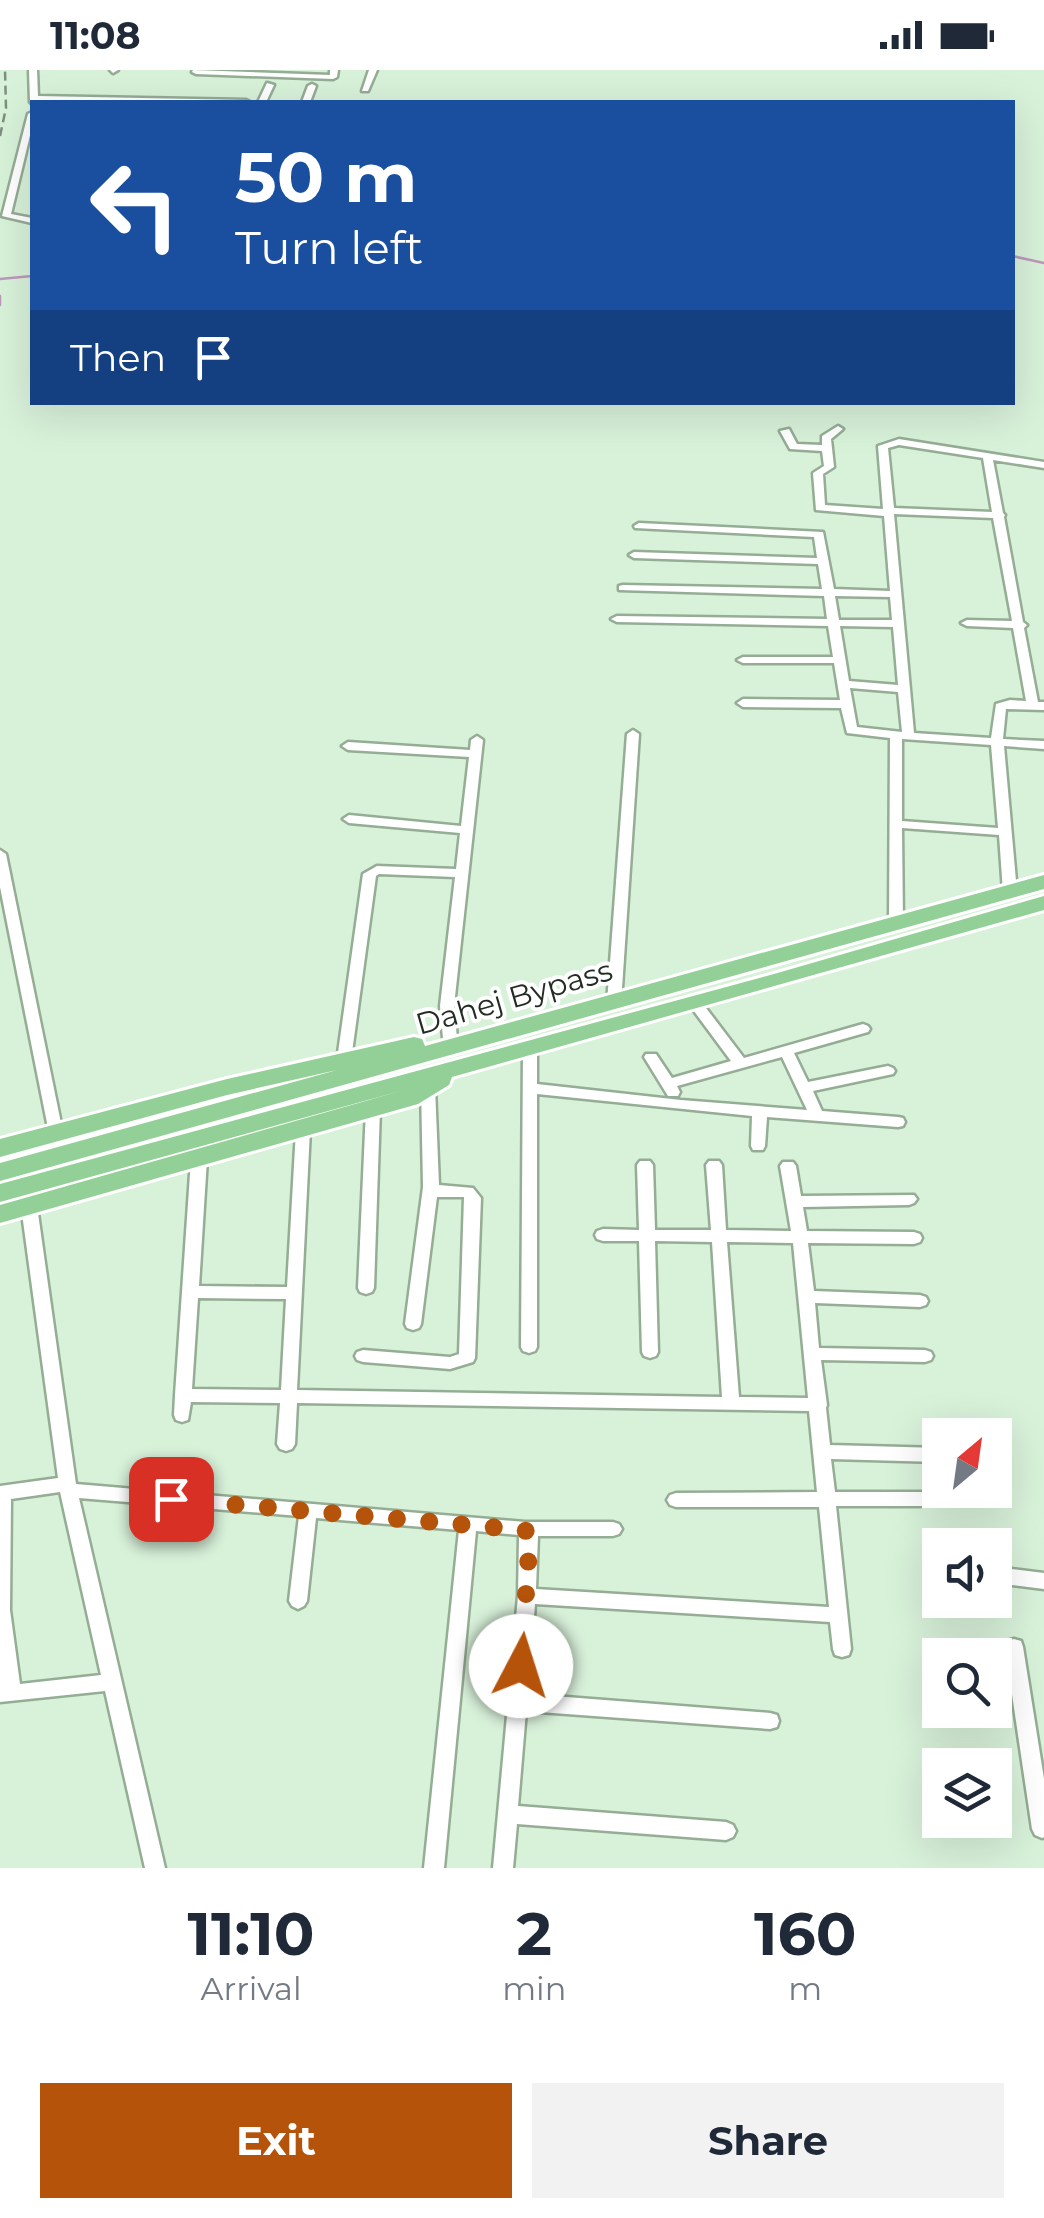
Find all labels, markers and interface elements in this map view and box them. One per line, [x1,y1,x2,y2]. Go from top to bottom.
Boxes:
text: 11:08 [50,12,141,59]
text: 50 m [235,134,417,220]
icon: left [70,140,200,270]
text: Turn left [235,220,423,275]
icon: arrive [186,330,241,385]
text: Then [70,334,166,381]
street label: Dahej Bypass [411,951,617,1043]
north arrow [922,1418,1012,1508]
map controls [922,1418,1012,1838]
pin [129,1457,214,1542]
icon: arrive [144,1472,199,1527]
button: sound [922,1528,1012,1618]
position arrow [469,1614,573,1718]
button: search [922,1638,1012,1728]
button: layers [922,1748,1012,1838]
text: 11:10 [188,1897,315,1970]
text: 2 [517,1897,552,1970]
text: 160 [754,1897,856,1970]
text: Arrival [201,1969,302,2008]
text: min [502,1969,566,2008]
text: m [788,1969,822,2008]
button: Exit [40,2083,512,2198]
button: Share [532,2083,1004,2198]

